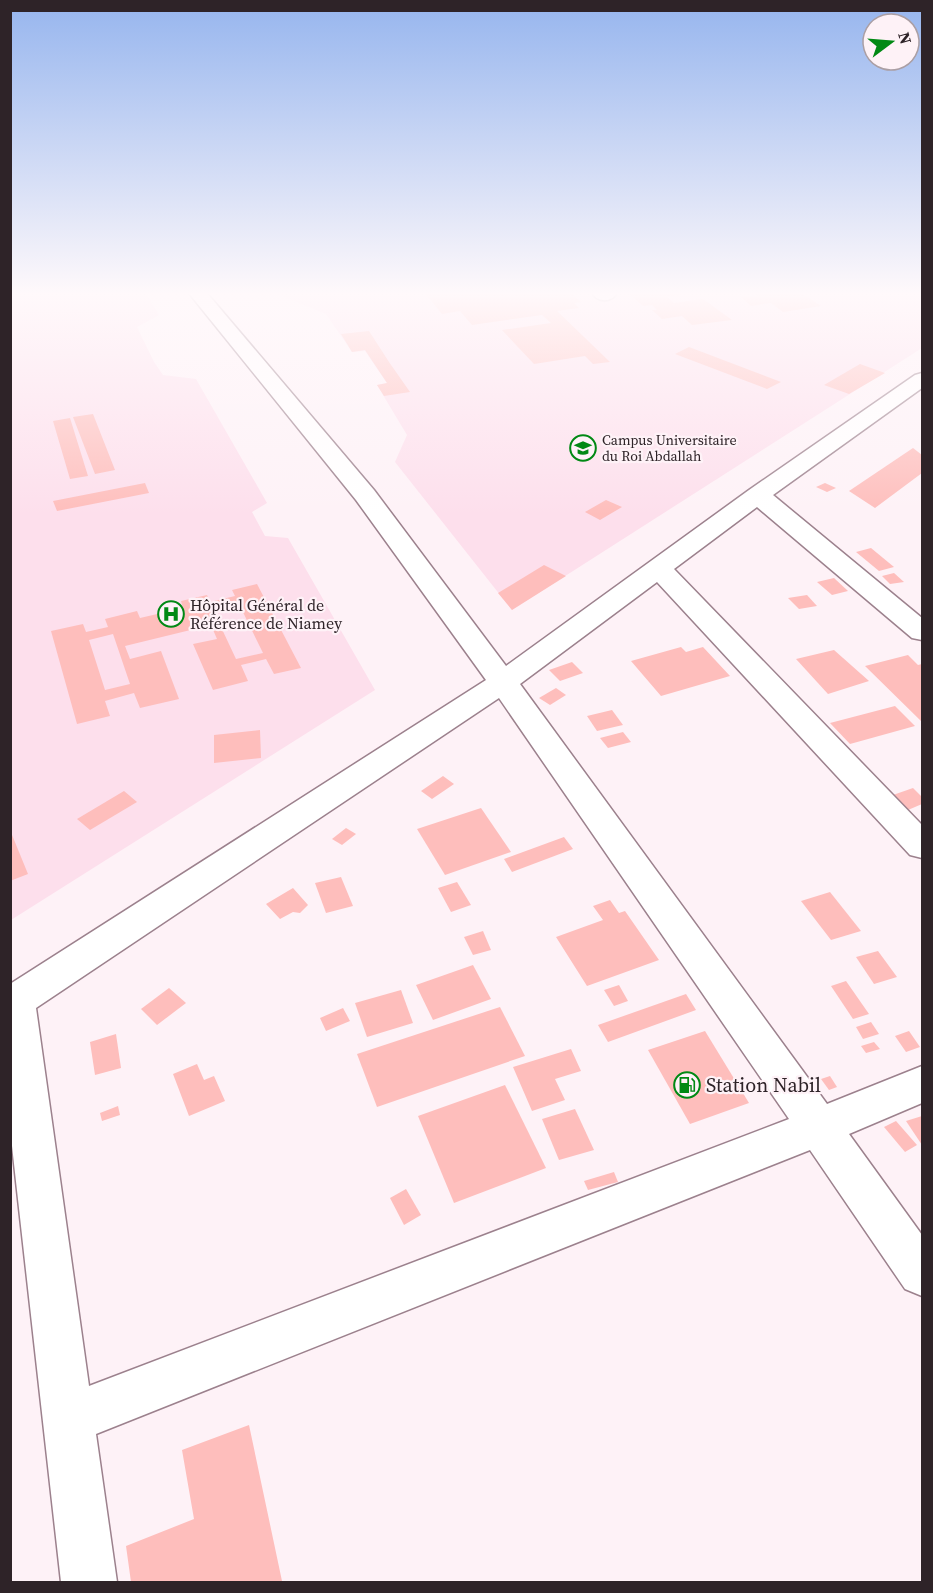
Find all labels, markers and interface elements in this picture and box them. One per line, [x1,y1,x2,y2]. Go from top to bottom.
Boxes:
north arrow [861,12,921,72]
text: N [893,29,918,47]
place label: Campus Universitaire du Roi Abdallah [602,430,737,466]
school or university icon: Campus Universitaire du Roi Abdallah [568,433,598,463]
place label: Hôpital Général de Référence de Niamey [190,594,343,634]
hospital icon: Hôpital Général de Référence de Niamey [156,599,186,629]
fuel station icon: Station Nabil [672,1070,702,1100]
place label: Station Nabil [706,1071,821,1099]

